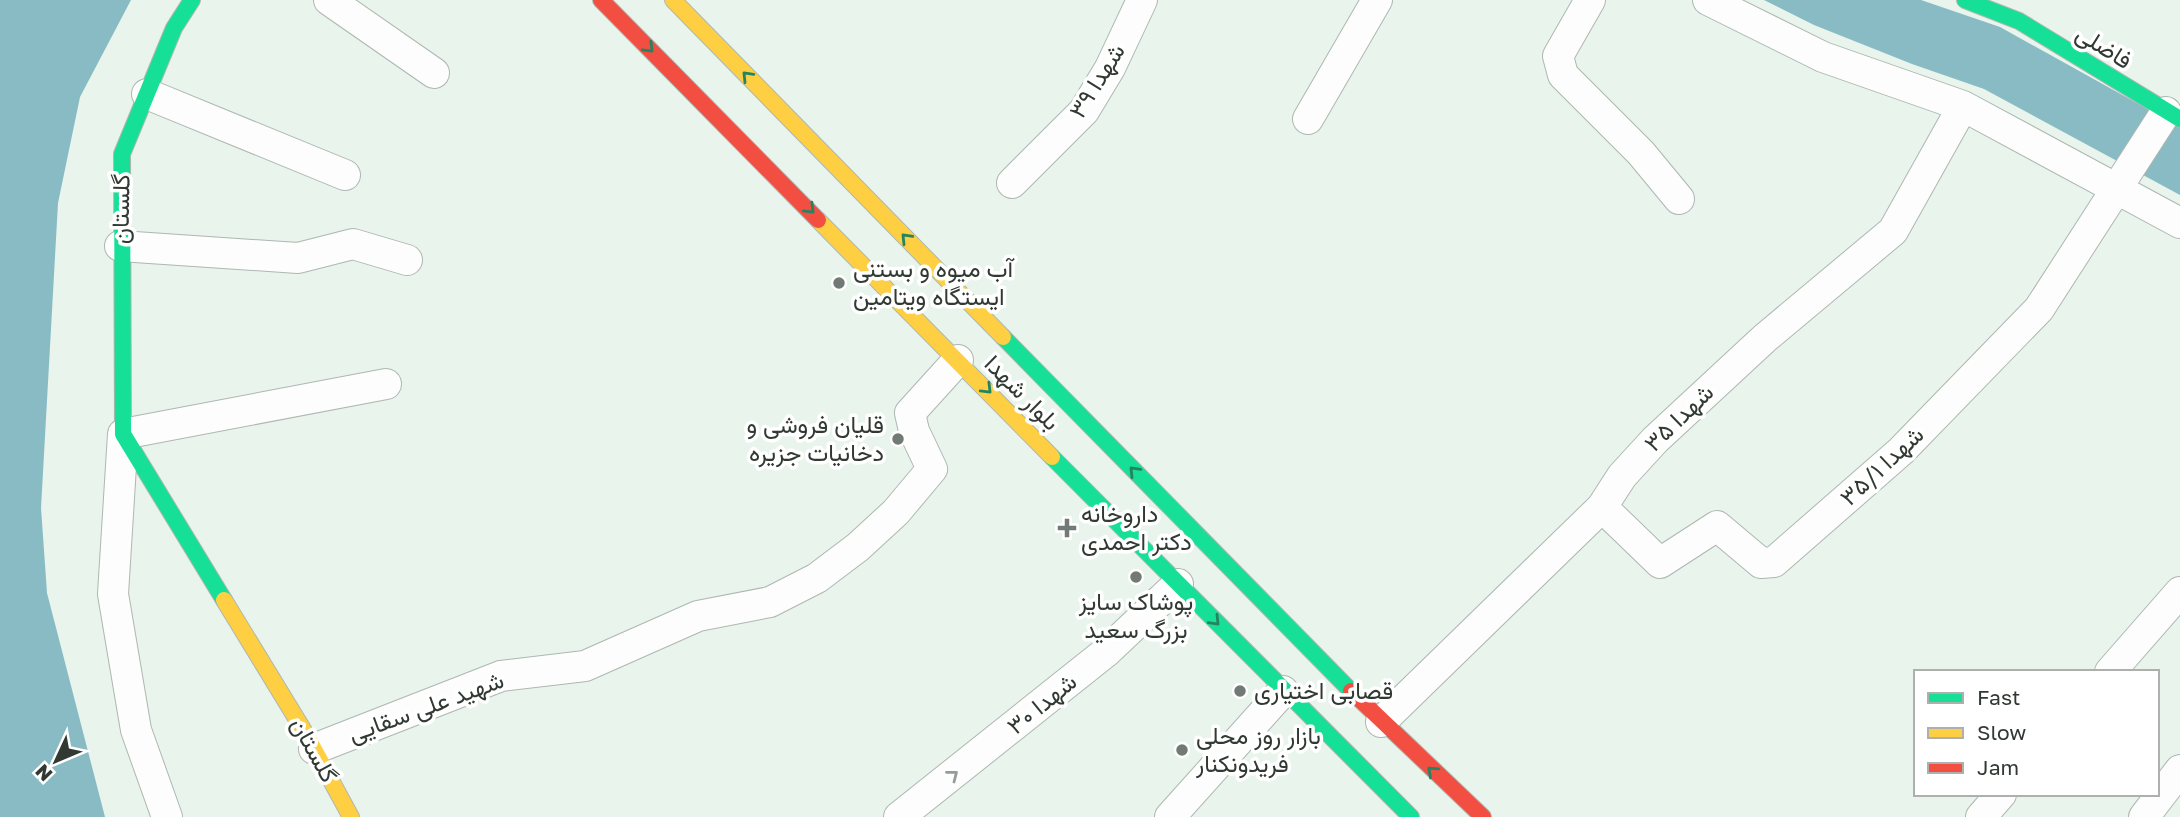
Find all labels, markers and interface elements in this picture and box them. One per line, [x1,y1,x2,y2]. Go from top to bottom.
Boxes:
street label: فاضلی [2071,17,2138,75]
street label: شهدا ۳۹ [1062,37,1132,124]
one-way arrow [641,40,654,53]
one-way arrow [742,71,755,84]
street label: گلستان [104,174,135,244]
one-way arrow [802,201,815,214]
one-way arrow [902,234,914,246]
place label: آب میوه و بستنی ایستگاه ویتامین [853,253,1015,312]
marker: آب میوه و بستنی ایستگاه ویتامین [831,275,847,291]
street label: بلوار شهدا [978,348,1067,437]
street label: شهدا ۳۵ [1637,377,1720,458]
one-way arrow [978,381,991,394]
place label: قلیان فروشی و دخانیات جزیره [746,409,884,468]
street label: شهدا ۳۵/۱ [1833,419,1930,512]
marker: قلیان فروشی و دخانیات جزیره [890,431,906,447]
one-way arrow [1129,466,1142,479]
place label: داروخانه دکتر احمدی [1081,498,1192,557]
marker: داروخانه دکتر احمدی [1059,520,1075,536]
marker: پوشاک سایز بزرگ سعید [1128,569,1144,585]
place label: پوشاک سایز بزرگ سعید [1078,586,1193,645]
one-way arrow [1206,613,1219,626]
street label: شهید علی سقایی [344,664,508,749]
street label: شهدا ۳۰ [1000,666,1083,741]
legend [1914,670,2159,796]
place label: قصابی اختیاری [1254,675,1393,706]
marker: قصابی اختیاری [1232,683,1248,699]
text: Fast [1977,684,2020,710]
street label: گلستان [286,712,345,787]
text: Slow [1977,719,2026,745]
place label: بازار روز محلی فریدونکنار [1195,720,1321,779]
north arrow [21,726,91,796]
marker: بازار روز محلی فریدونکنار [1174,742,1190,758]
text: Jam [1977,754,2019,780]
text: N [30,760,57,786]
one-way arrow [1427,767,1440,779]
one-way arrow [945,771,958,784]

